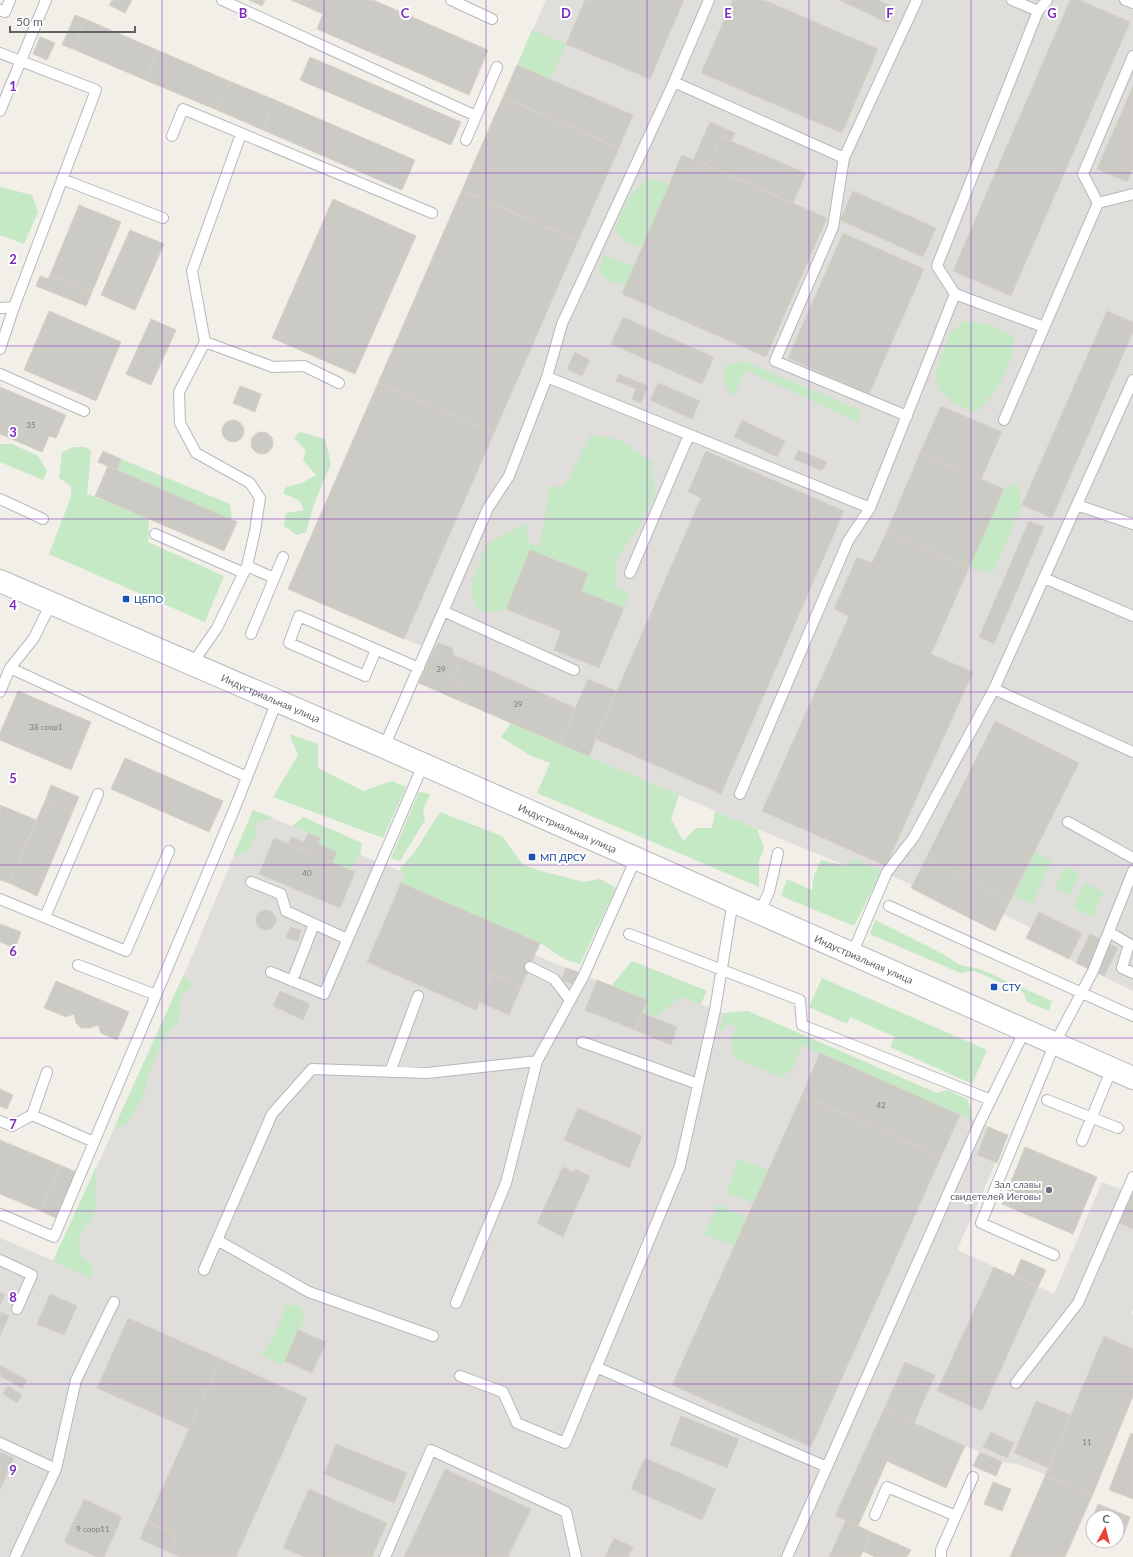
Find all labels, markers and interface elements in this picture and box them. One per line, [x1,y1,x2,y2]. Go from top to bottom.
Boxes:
text: B [239,5,248,21]
text: C [401,5,410,21]
text: D [561,5,571,21]
text: E [724,5,732,21]
text: F [886,5,894,21]
text: G [1047,5,1057,21]
scale bar [10,8,135,34]
text: 50 m [16,14,43,29]
text: 1 [9,78,17,94]
text: 2 [9,251,17,267]
house number: 35 [26,420,36,430]
text: 3 [9,424,17,440]
place label: ЦБПО [134,593,163,605]
marker: ЦБПО [121,594,131,604]
text: 4 [9,597,17,613]
house number: 39 [436,664,446,674]
street label: Индустриальная улица [220,671,322,725]
house number: 39 [513,699,523,709]
house number: 38 соор1 [29,722,63,732]
text: 5 [9,770,17,786]
street label: Индустриальная улица [516,801,619,855]
place label: МП ДРСУ [540,851,587,863]
marker: МП ДРСУ [527,852,537,862]
house number: 40 [302,868,312,878]
street label: Индустриальная улица [813,932,915,986]
text: 6 [9,943,17,959]
place label: СТУ [1002,981,1022,993]
marker: СТУ [989,982,999,992]
house number: 42 [876,1100,886,1110]
text: 7 [9,1116,17,1132]
place label: Зал славы свидетелей Иеговы [950,1178,1041,1202]
marker: Зал славы свидетелей Иеговы [1044,1185,1054,1195]
text: 8 [9,1289,17,1305]
house number: 11 [1082,1437,1092,1447]
text: 9 [9,1462,17,1478]
north arrow [1085,1509,1125,1549]
text: С [1102,1512,1111,1526]
house number: 9 соор11 [76,1524,110,1534]

